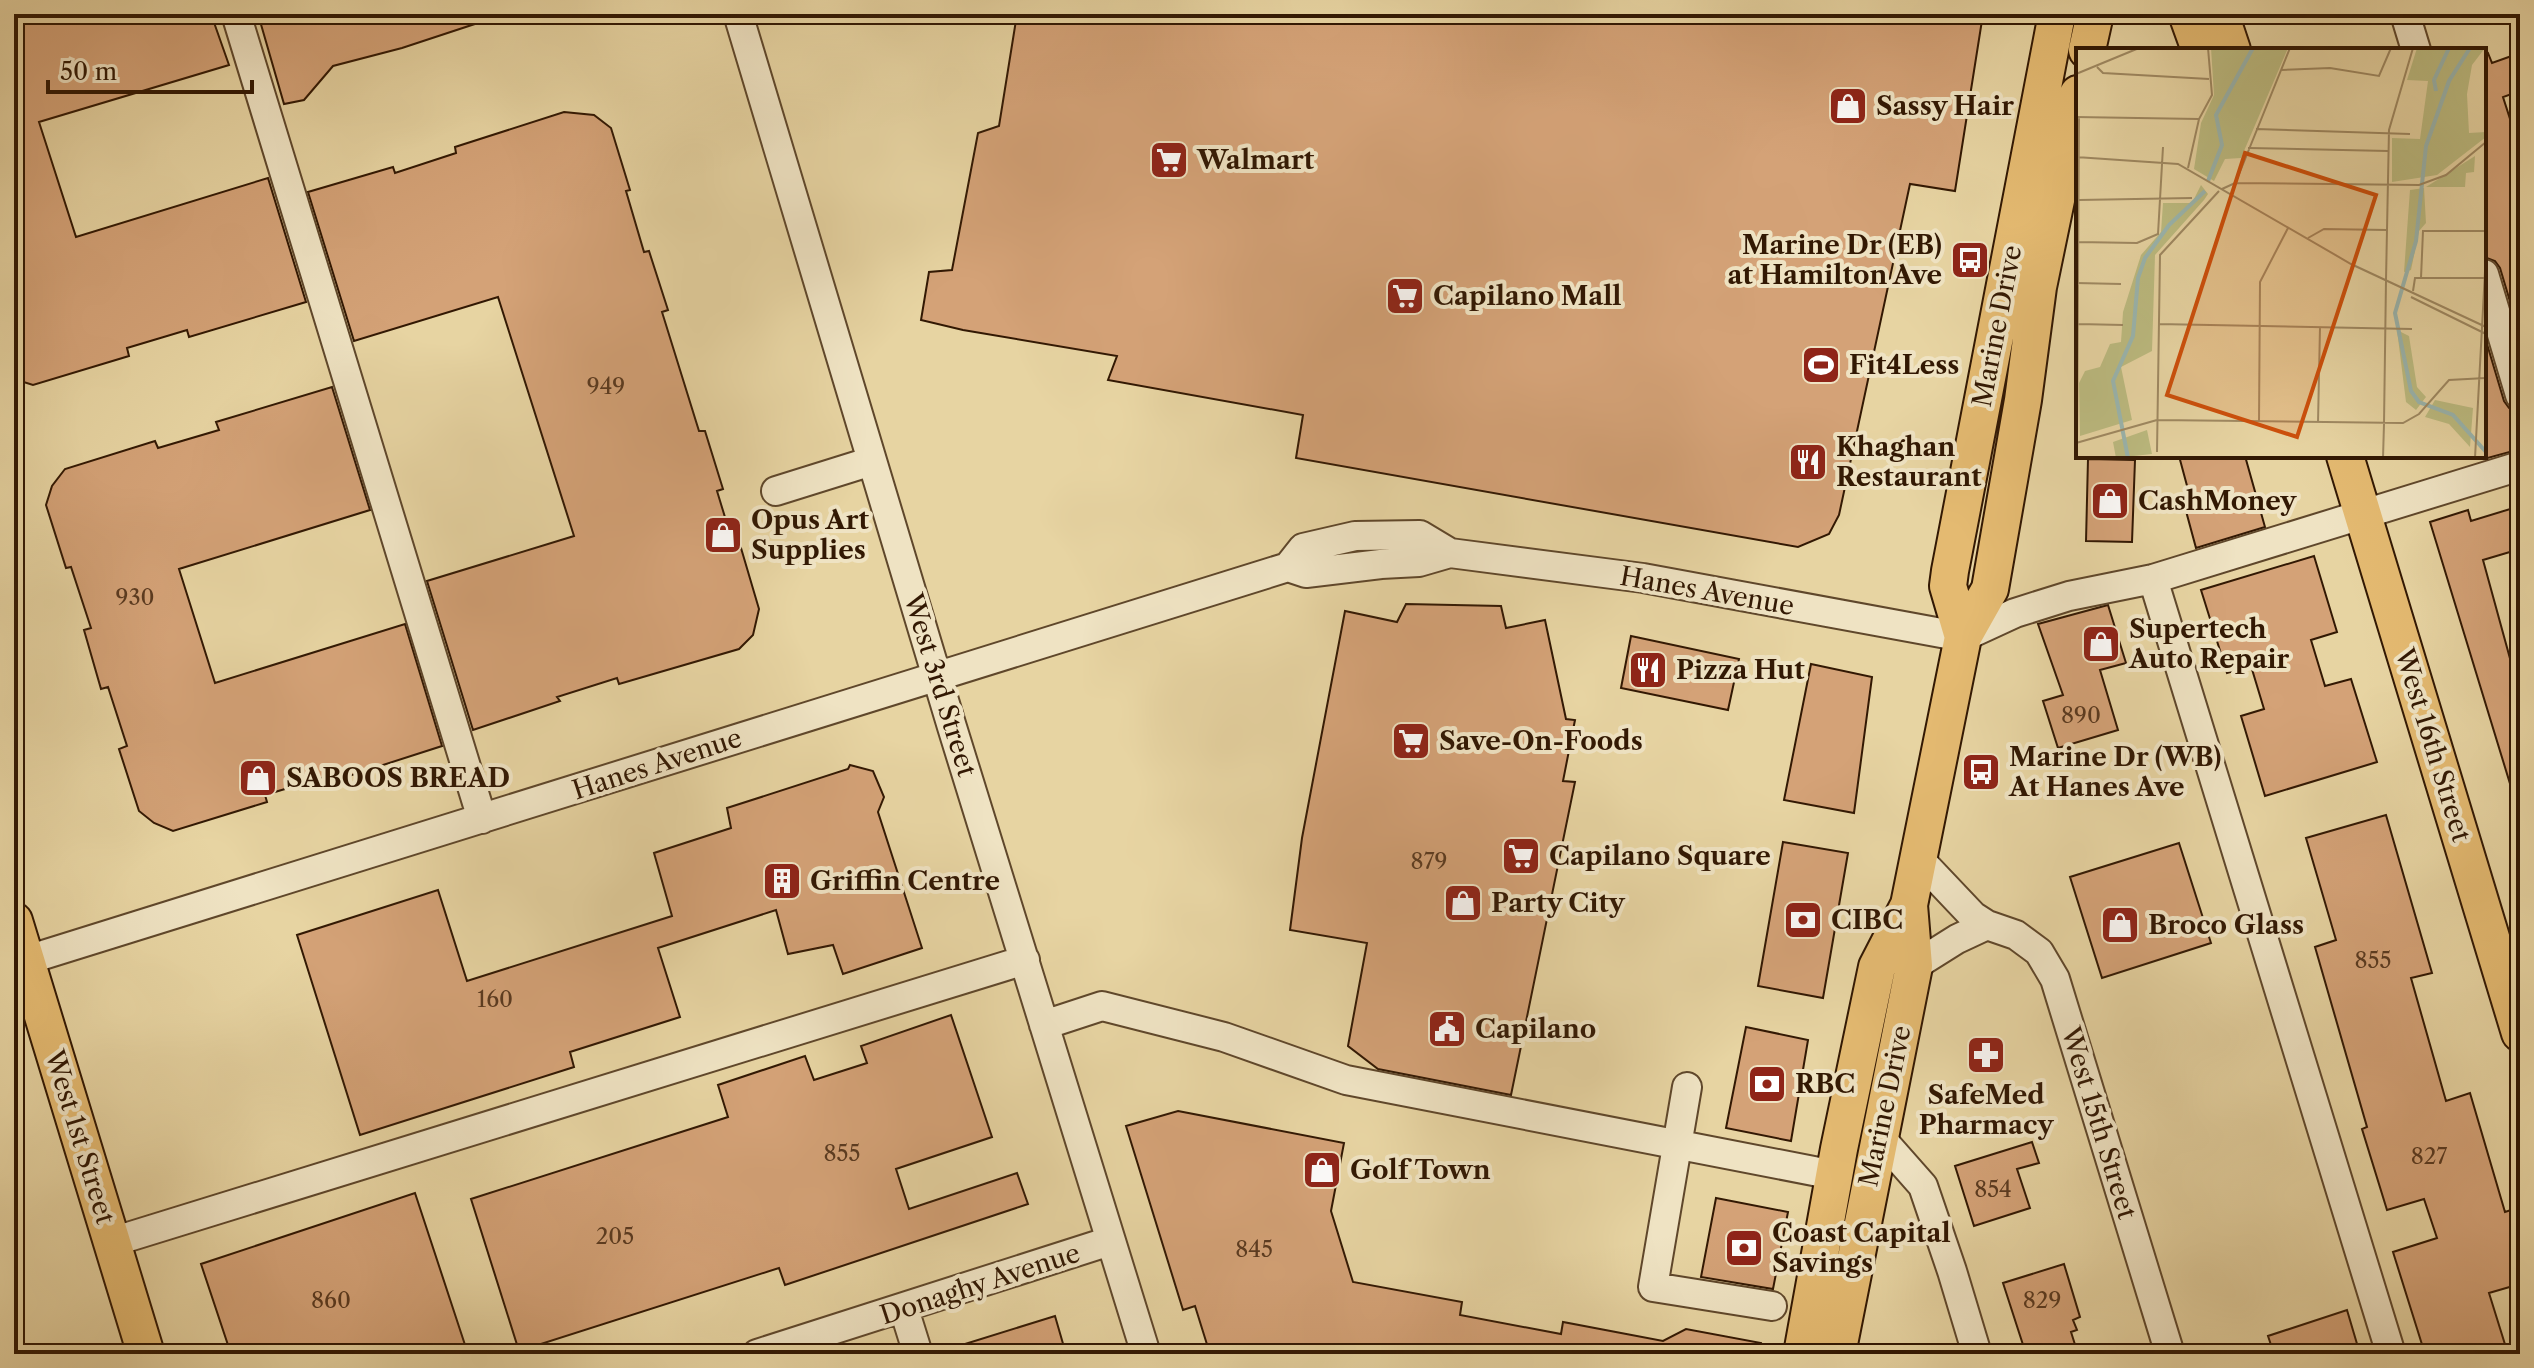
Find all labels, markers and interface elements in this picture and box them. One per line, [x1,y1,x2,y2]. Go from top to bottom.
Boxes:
scale bar [48,44,252,94]
inset map [2076,48,2486,458]
text: 50 m [60,57,117,86]
shop icon: Sassy Hair [1827,85,1869,127]
place label: Sassy Hair [1876,90,2014,122]
supermarket icon: Walmart [1148,139,1190,181]
place label: Walmart [1196,144,1315,176]
place label: Marine Dr (EB) at Hamilton Ave [1728,229,1942,291]
bus stop icon: Marine Dr (EB) at Hamilton Ave [1949,239,1991,281]
street label: Marine Drive [1966,242,2028,410]
supermarket icon: Capilano Mall [1384,275,1426,317]
place label: Capilano Mall [1433,280,1622,312]
sports icon: Fit4Less [1800,344,1842,386]
place label: Fit4Less [1849,349,1959,381]
house number: 949 [587,373,625,400]
place label: Khaghan Restaurant [1836,431,1982,493]
restaurant icon: Khaghan Restaurant [1787,441,1829,483]
shop icon: CashMoney [2089,480,2131,522]
place label: CashMoney [2138,485,2297,517]
place label: Opus Art Supplies [751,504,869,566]
shop icon: Opus Art Supplies [702,514,744,556]
street label: Hanes Avenue [1617,560,1797,622]
house number: 930 [116,584,154,611]
street label: West 3rd Street [897,589,983,781]
place label: Supertech Auto Repair [2128,613,2290,675]
shop icon: Supertech Auto Repair [2080,623,2122,665]
street label: West 16th Street [2388,644,2478,846]
restaurant icon: Pizza Hut [1627,649,1669,691]
place label: Pizza Hut [1676,654,1805,686]
house number: 890 [2061,702,2101,729]
supermarket icon: Save-On-Foods [1390,720,1432,762]
street label: Hanes Avenue [568,722,746,806]
place label: Save-On-Foods [1439,725,1643,757]
place label: Marine Dr (WB) At Hanes Ave [2008,741,2221,803]
bus stop icon: Marine Dr (WB) At Hanes Ave [1960,751,2002,793]
shop icon: SABOOS BREAD [237,757,279,799]
place label: SABOOS BREAD [286,762,510,794]
supermarket icon: Capilano Square [1500,835,1542,877]
place label: Capilano Square [1549,840,1771,872]
house number: 879 [1411,848,1447,875]
building icon: Griffin Centre [761,860,803,902]
place label: Griffin Centre [810,865,1000,897]
shop icon: Party City [1442,882,1484,924]
place label: Party City [1491,887,1626,919]
bank icon: CIBC [1782,899,1824,941]
place label: CIBC [1831,904,1903,936]
shop icon: Broco Glass [2099,904,2141,946]
place label: Broco Glass [2148,909,2304,941]
house number: 855 [2355,947,2391,974]
house number: 160 [477,986,513,1013]
public building icon: Capilano [1426,1008,1468,1050]
place label: Capilano [1475,1013,1596,1045]
street label: Marine Drive [1852,1022,1918,1190]
street label: West 15th Street [2054,1022,2144,1224]
pharmacy icon: SafeMed Pharmacy [1965,1034,2007,1076]
street label: West 1st Street [38,1045,122,1229]
bank icon: RBC [1746,1063,1788,1105]
place label: RBC [1795,1068,1855,1100]
place label: SafeMed Pharmacy [1919,1079,2054,1141]
house number: 855 [824,1140,860,1167]
house number: 827 [2411,1143,2447,1170]
shop icon: Golf Town [1301,1149,1343,1191]
place label: Golf Town [1350,1154,1491,1186]
house number: 854 [1974,1176,2012,1203]
place label: Coast Capital Savings [1772,1217,1951,1279]
house number: 205 [596,1223,634,1250]
bank icon: Coast Capital Savings [1723,1227,1765,1269]
house number: 845 [1235,1236,1273,1263]
street label: Donaghy Avenue [876,1237,1084,1331]
house number: 860 [311,1287,351,1314]
house number: 829 [2023,1287,2061,1314]

